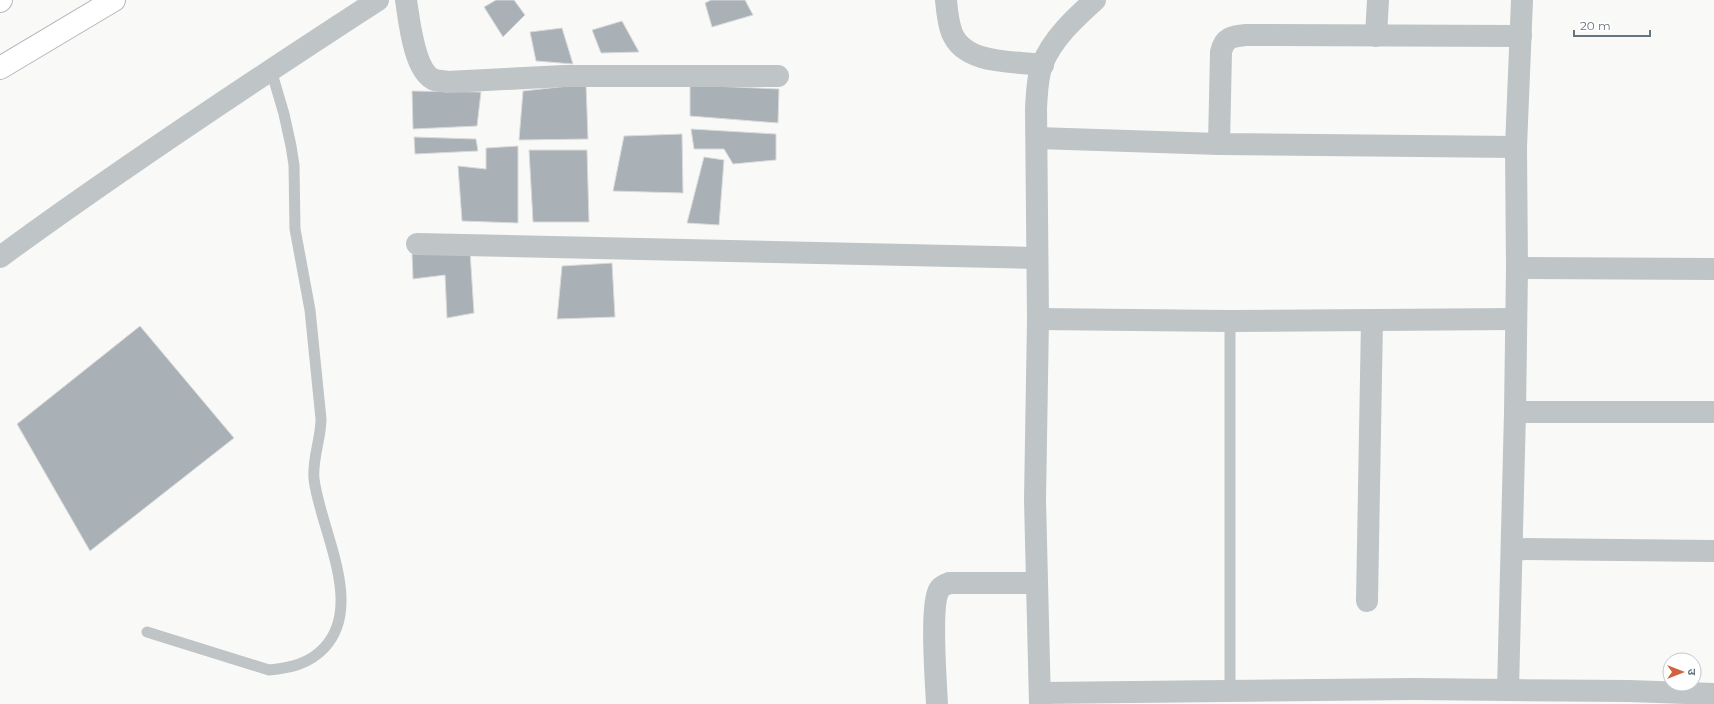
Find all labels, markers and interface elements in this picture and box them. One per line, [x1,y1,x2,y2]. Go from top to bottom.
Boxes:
scale bar [1574,12,1650,38]
text: 20 m [1580,18,1611,33]
north arrow [1662,652,1702,692]
text: उ [1685,669,1699,676]

